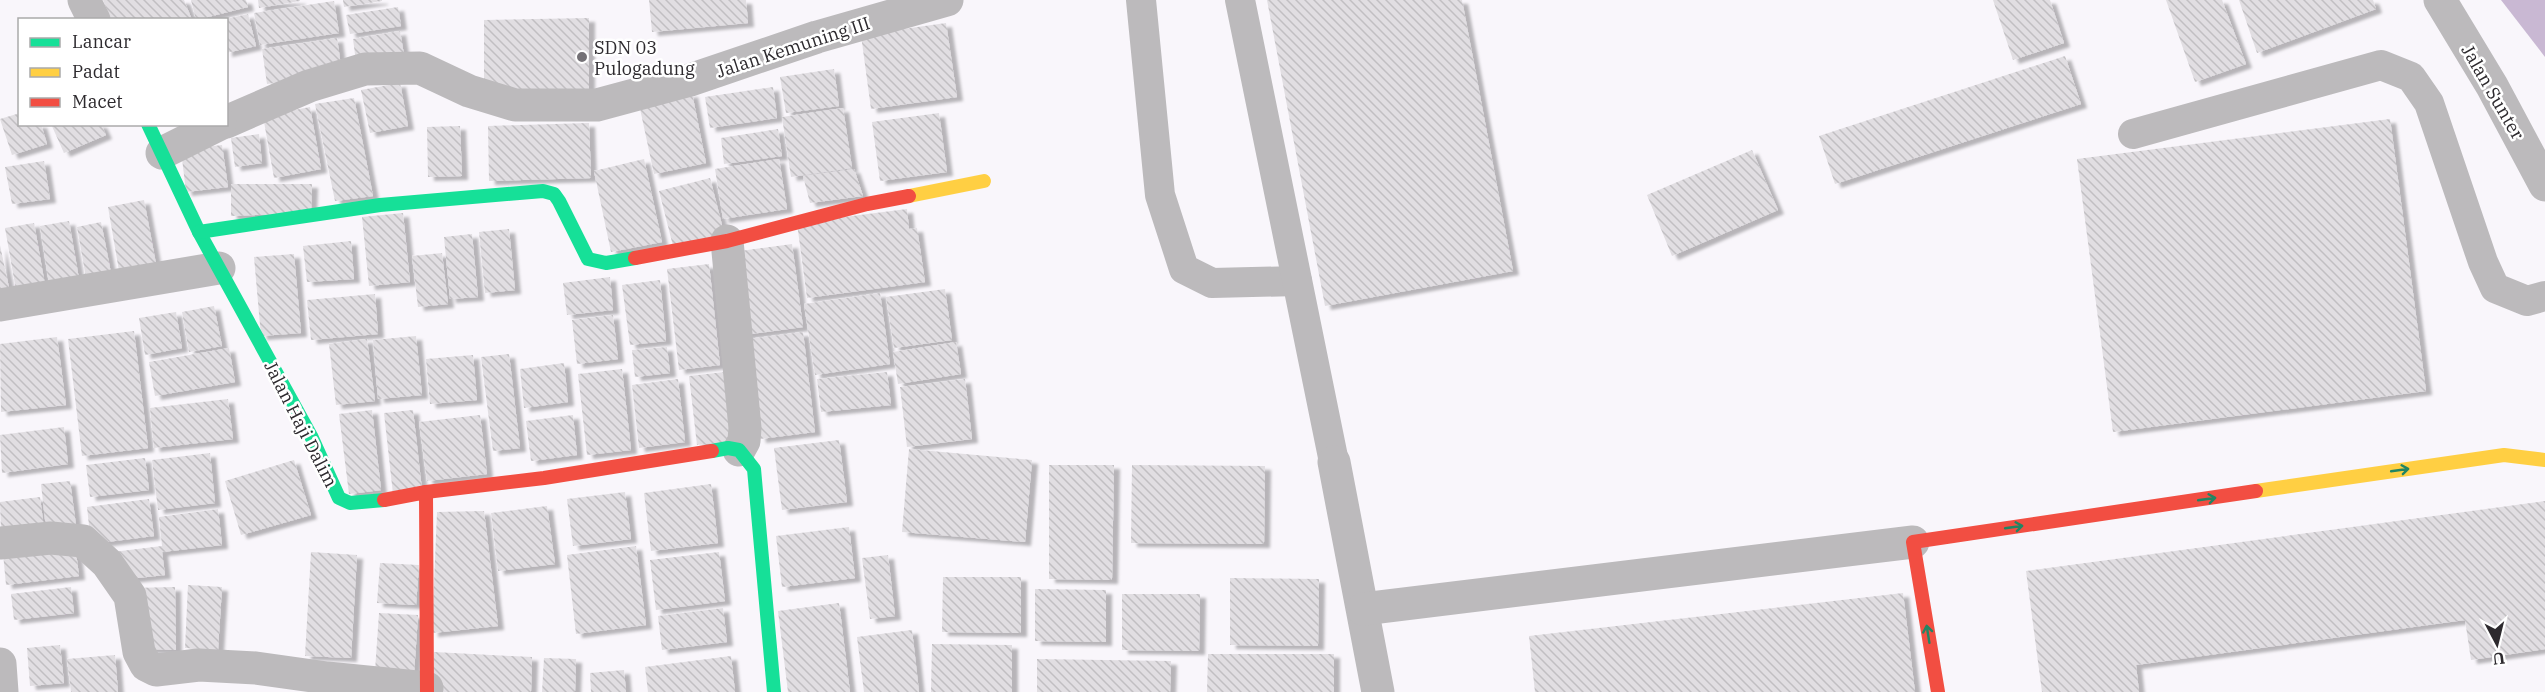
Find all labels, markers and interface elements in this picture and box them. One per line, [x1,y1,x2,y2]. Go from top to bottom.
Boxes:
street label: Jalan Kemuning III [713,11,873,83]
legend [18,18,228,126]
text: Lancar [72,30,131,53]
place label: SDN 03 Pulogadung [594,36,695,80]
street label: Jalan Sunter [2457,40,2529,144]
marker: SDN 03 Pulogadung [575,50,589,64]
text: Padat [72,60,120,83]
text: Macet [72,90,123,113]
street label: Jalan Haji Dalim [259,357,343,491]
one-way arrow [2389,465,2409,476]
one-way arrow [2197,493,2216,504]
one-way arrow [2004,522,2023,533]
north arrow [2467,614,2527,674]
one-way arrow [1923,625,1934,645]
text: U [2491,648,2506,670]

